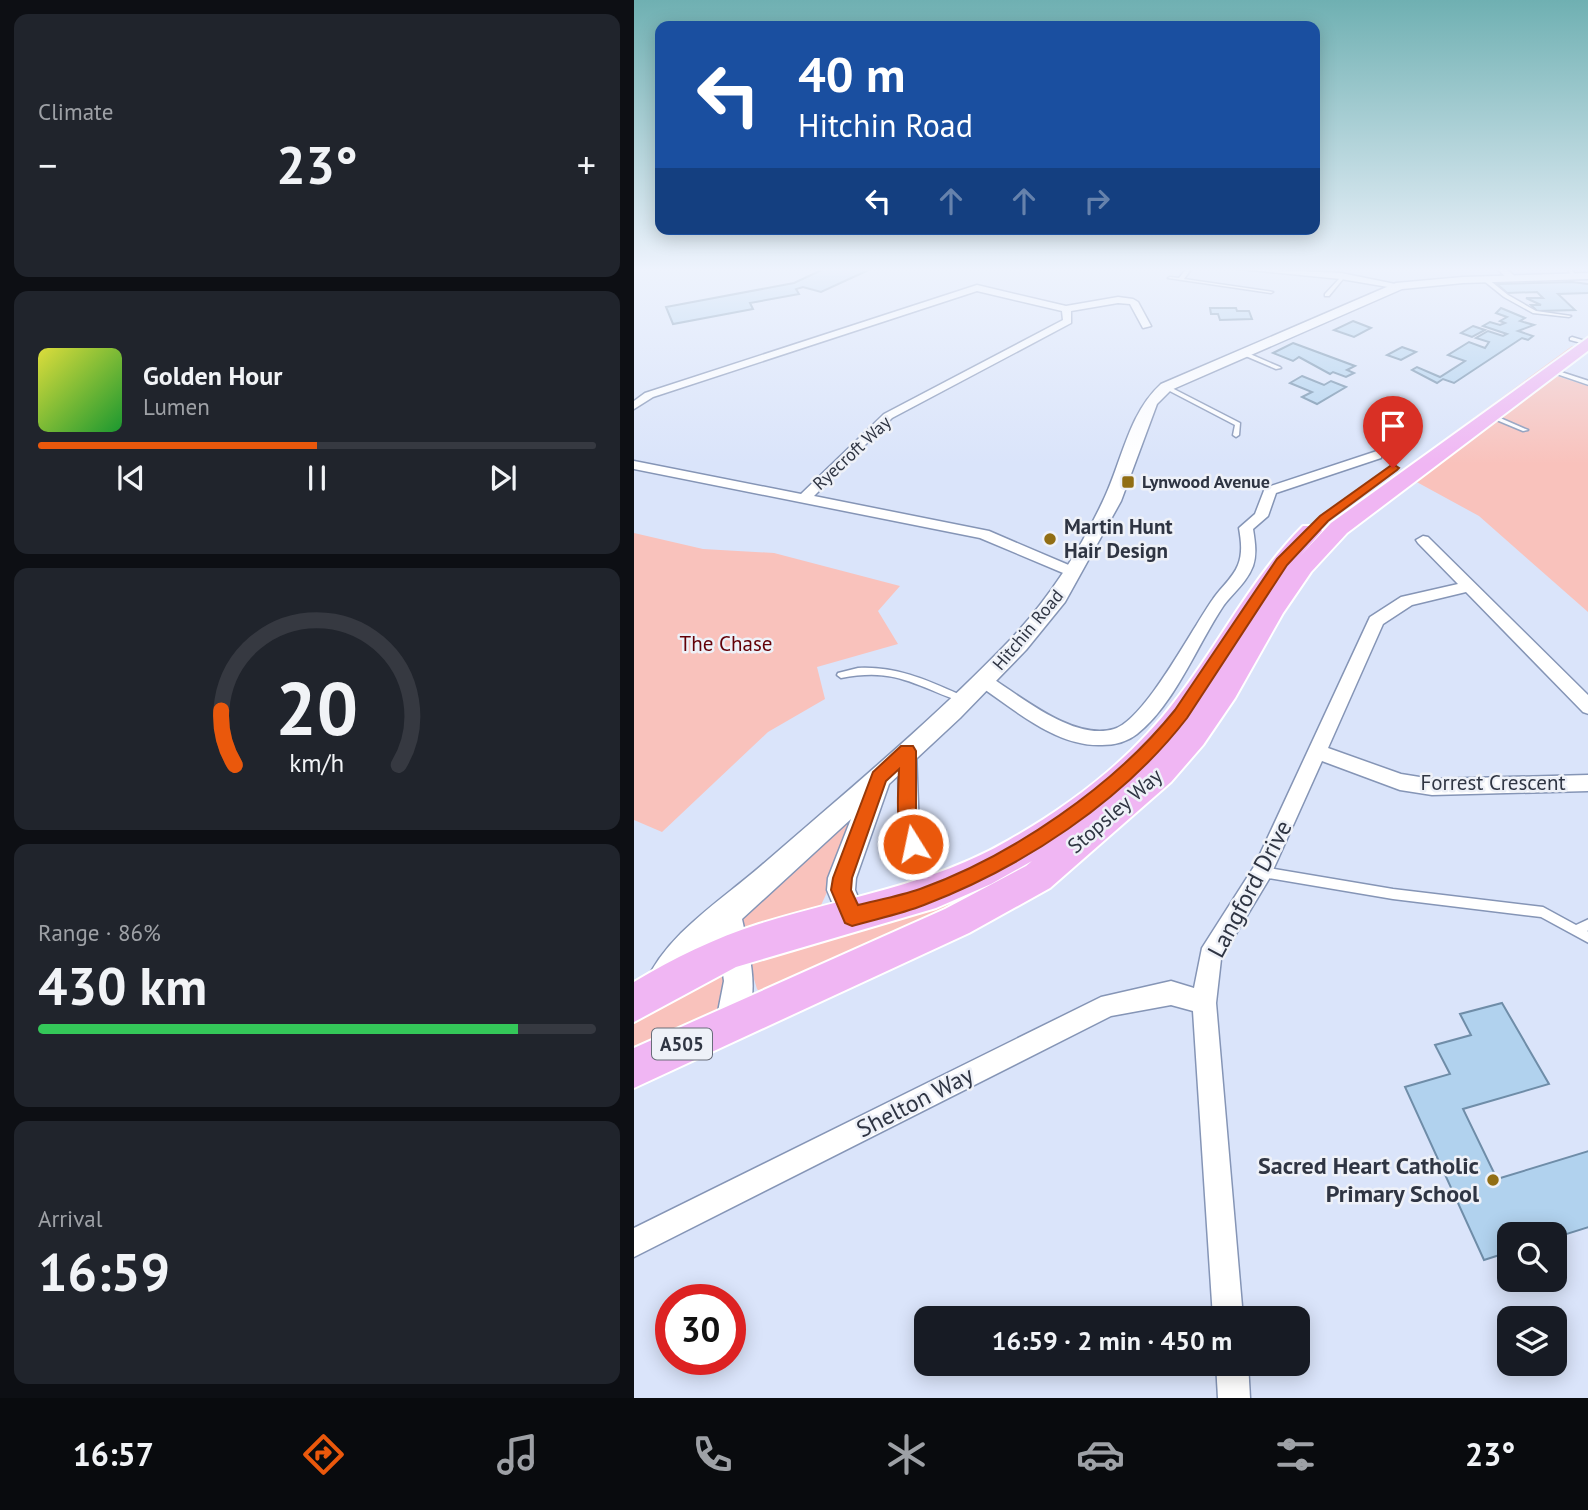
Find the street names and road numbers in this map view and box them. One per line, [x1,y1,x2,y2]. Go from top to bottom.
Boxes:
street label: Ryecroft Way [808,410,896,495]
street label: Hitchin Road [987,585,1068,675]
street label: Stopsley Way [1062,762,1168,859]
street label: Forrest Crescent [1420,769,1566,796]
street label: Langford Drive [1200,815,1299,963]
road number: A505 [652,1028,712,1060]
street label: Shelton Way [851,1059,978,1144]

